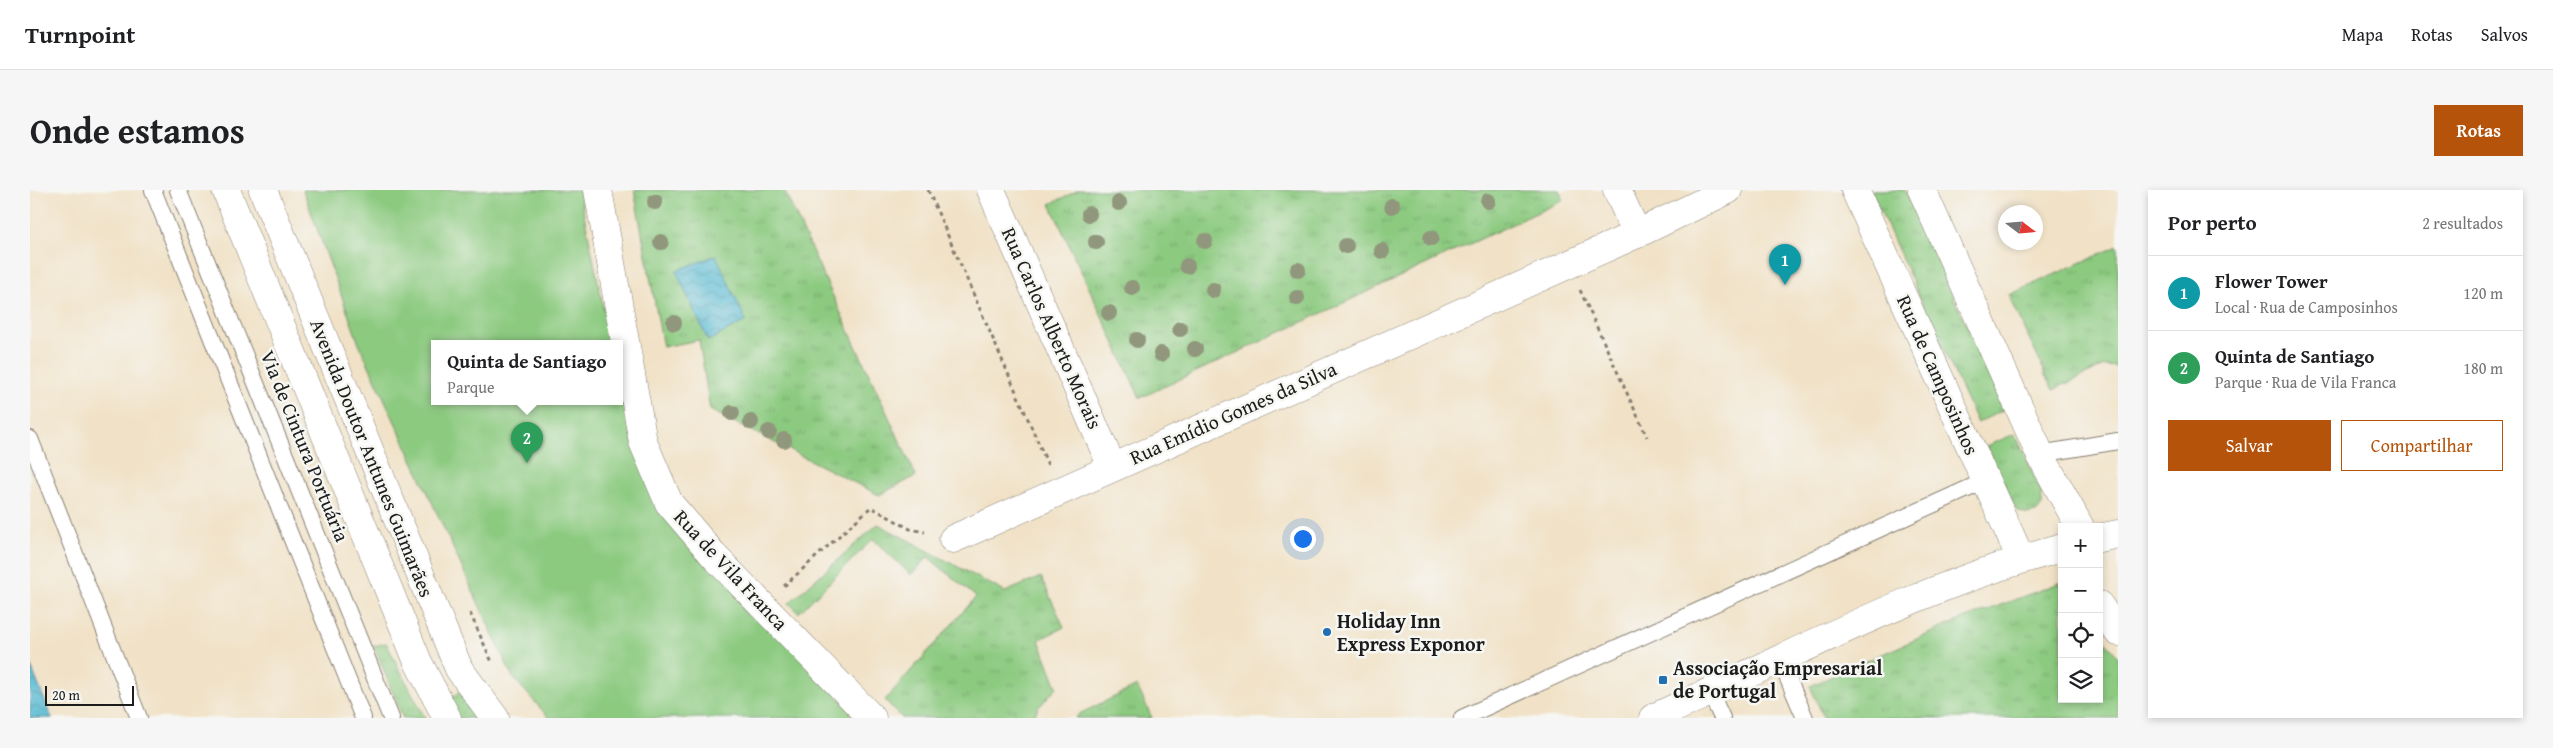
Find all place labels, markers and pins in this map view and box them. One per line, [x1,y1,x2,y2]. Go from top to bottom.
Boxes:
pin: 1 [1769,244,1801,285]
pin: 2 [511,422,543,463]
place label: Holiday Inn Express Exponor [1337,606,1485,658]
marker: Holiday Inn Express Exponor [1321,626,1333,638]
place label: Associação Empresarial de Portugal [1673,653,1882,705]
marker: Associação Empresarial de Portugal [1657,674,1669,686]

